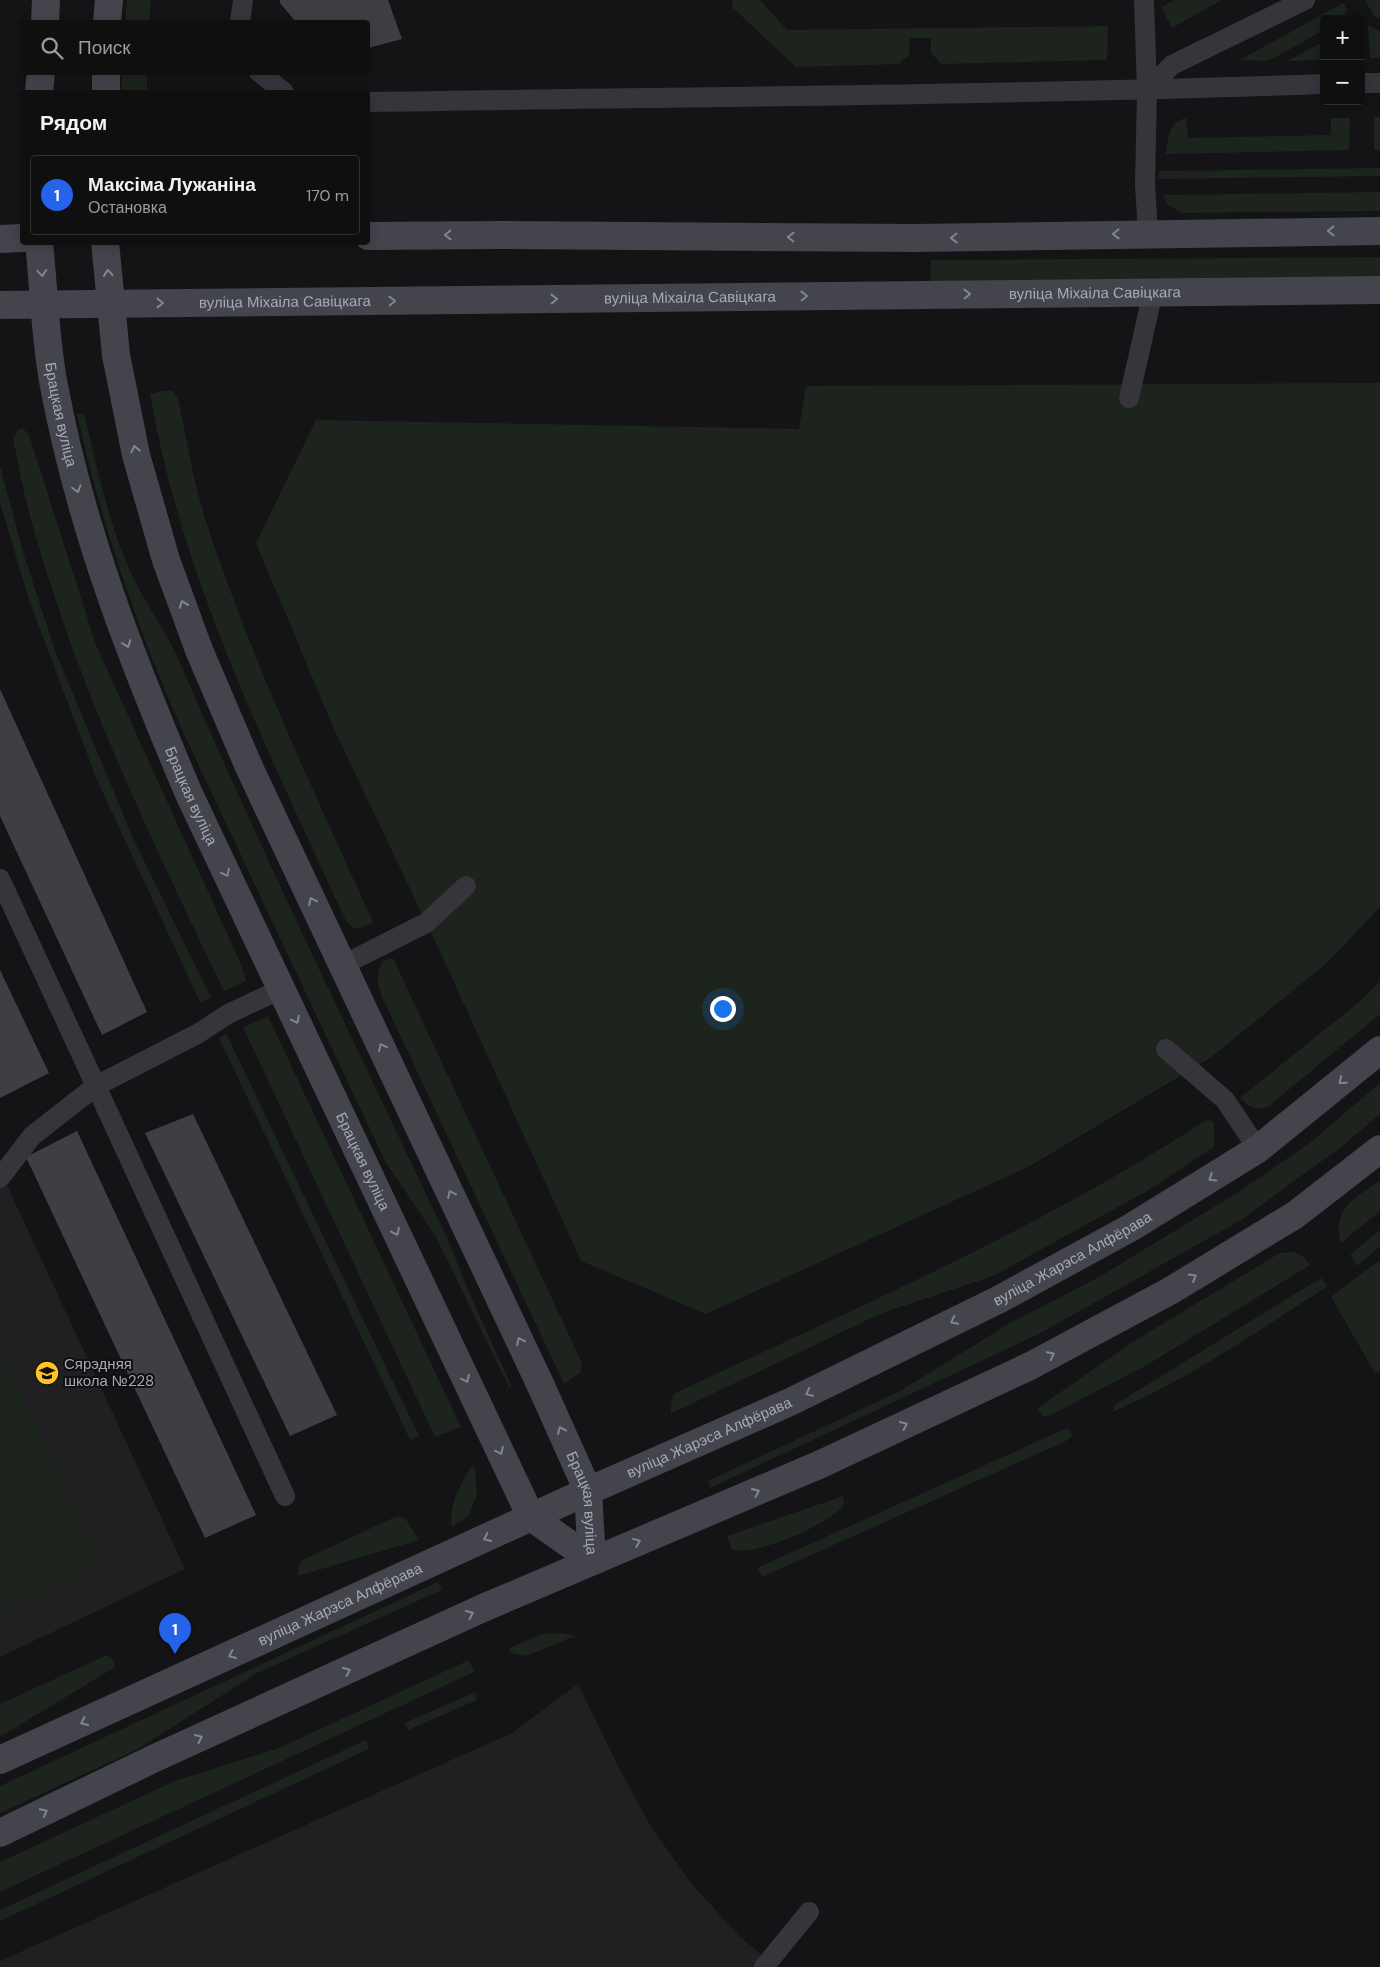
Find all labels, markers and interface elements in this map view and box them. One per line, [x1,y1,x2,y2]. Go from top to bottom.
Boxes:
map controls [1320,15,1365,105]
button: + [1320,15,1365,60]
search box [20,20,370,75]
icon: search [38,34,66,62]
text: Поиск [78,35,131,60]
button: − [1320,60,1365,105]
text: Рядом [40,109,107,137]
text: Максіма Лужаніна [88,172,256,197]
text: 1 [54,185,60,206]
text: 170 m [306,185,349,206]
text: Остановка [88,197,167,218]
one-way arrow [1327,226,1335,236]
one-way arrow [1112,229,1120,239]
one-way arrow [444,230,452,240]
one-way arrow [787,232,795,242]
one-way arrow [950,232,958,243]
one-way arrow [36,269,47,277]
one-way arrow [103,269,114,277]
street label: вуліца Міхаіла Савіцкага [1009,282,1182,304]
street label: вуліца Міхаіла Савіцкага [604,287,777,308]
one-way arrow [964,289,971,299]
street label: вуліца Міхаіла Савіцкага [199,291,372,313]
one-way arrow [801,291,809,301]
one-way arrow [551,294,559,304]
one-way arrow [388,296,396,306]
one-way arrow [156,298,164,308]
street label: Брацкая вуліца [40,361,82,470]
one-way arrow [130,445,141,454]
one-way arrow [72,485,82,493]
one-way arrow [179,601,189,609]
one-way arrow [121,639,131,648]
street label: Брацкая вуліца [160,743,222,849]
one-way arrow [220,868,231,877]
one-way arrow [308,897,319,906]
your location [710,996,736,1022]
one-way arrow [290,1015,300,1024]
one-way arrow [378,1044,388,1053]
one-way arrow [1339,1075,1348,1083]
street label: Брацкая вуліца [331,1109,395,1214]
one-way arrow [1208,1171,1217,1181]
one-way arrow [447,1191,457,1200]
street label: вуліца Жарэса Алфёрава [990,1207,1156,1311]
one-way arrow [390,1227,400,1236]
one-way arrow [1188,1274,1197,1284]
one-way arrow [951,1315,960,1325]
one-way arrow [517,1338,527,1347]
one-way arrow [1045,1351,1054,1361]
place label: Сярэдняя школа №228 [64,1354,154,1391]
school or university icon: Сярэдняя школа №228 [34,1360,60,1386]
one-way arrow [459,1374,470,1383]
one-way arrow [805,1387,814,1397]
street label: вуліца Жарэса Алфёрава [623,1392,795,1483]
one-way arrow [899,1421,908,1432]
one-way arrow [557,1426,568,1435]
one-way arrow [493,1446,504,1455]
street label: Брацкая вуліца [562,1448,602,1556]
one-way arrow [751,1488,760,1499]
one-way arrow [483,1532,492,1542]
one-way arrow [632,1538,641,1548]
street label: вуліца Жарэса Алфёрава [255,1558,426,1651]
one-way arrow [465,1610,474,1621]
pin: 1 [159,1613,191,1654]
one-way arrow [228,1649,237,1659]
one-way arrow [342,1668,351,1678]
one-way arrow [80,1716,89,1726]
one-way arrow [194,1734,203,1745]
one-way arrow [39,1807,48,1818]

